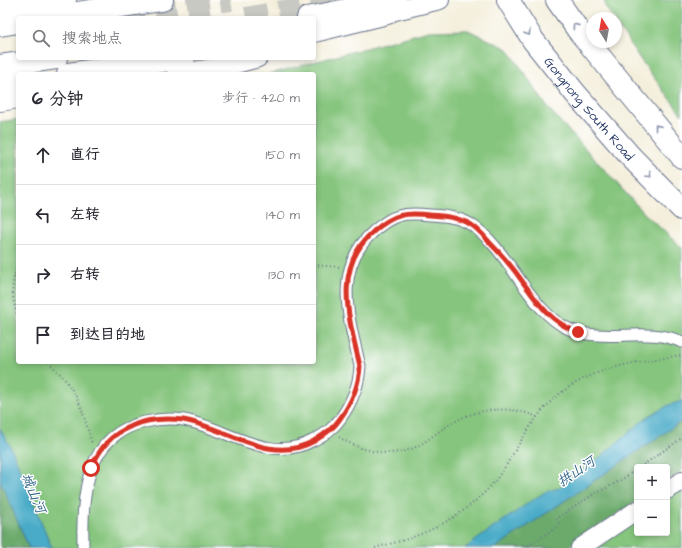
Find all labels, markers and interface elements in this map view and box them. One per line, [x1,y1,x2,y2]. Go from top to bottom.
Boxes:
north arrow [586,12,622,48]
search box [16,16,316,60]
one-way arrow [572,23,580,30]
icon: search [30,27,52,49]
text: 搜索地点 [62,28,122,49]
one-way arrow [524,29,531,36]
street label: Gongnong South Road [540,53,638,165]
text: 6 分钟 [32,87,83,111]
text: 步行 · 420 m [222,89,300,107]
one-way arrow [655,124,662,132]
icon: ahead [32,144,54,166]
text: 直行 [70,144,100,165]
text: 150 m [266,146,300,164]
one-way arrow [644,170,652,178]
icon: left [32,204,54,226]
text: 左转 [70,204,100,225]
text: 140 m [266,206,300,224]
icon: right [32,264,54,286]
text: 右转 [70,264,100,285]
text: 130 m [268,266,300,284]
route end [569,323,587,341]
icon: arrive [32,324,54,346]
text: 到达目的地 [70,324,145,345]
water label: 拱山河 [554,451,601,492]
route start [82,459,100,477]
map controls [634,464,670,536]
button: + [634,464,670,500]
water label: 城山河 [16,470,51,518]
button: − [634,500,670,536]

